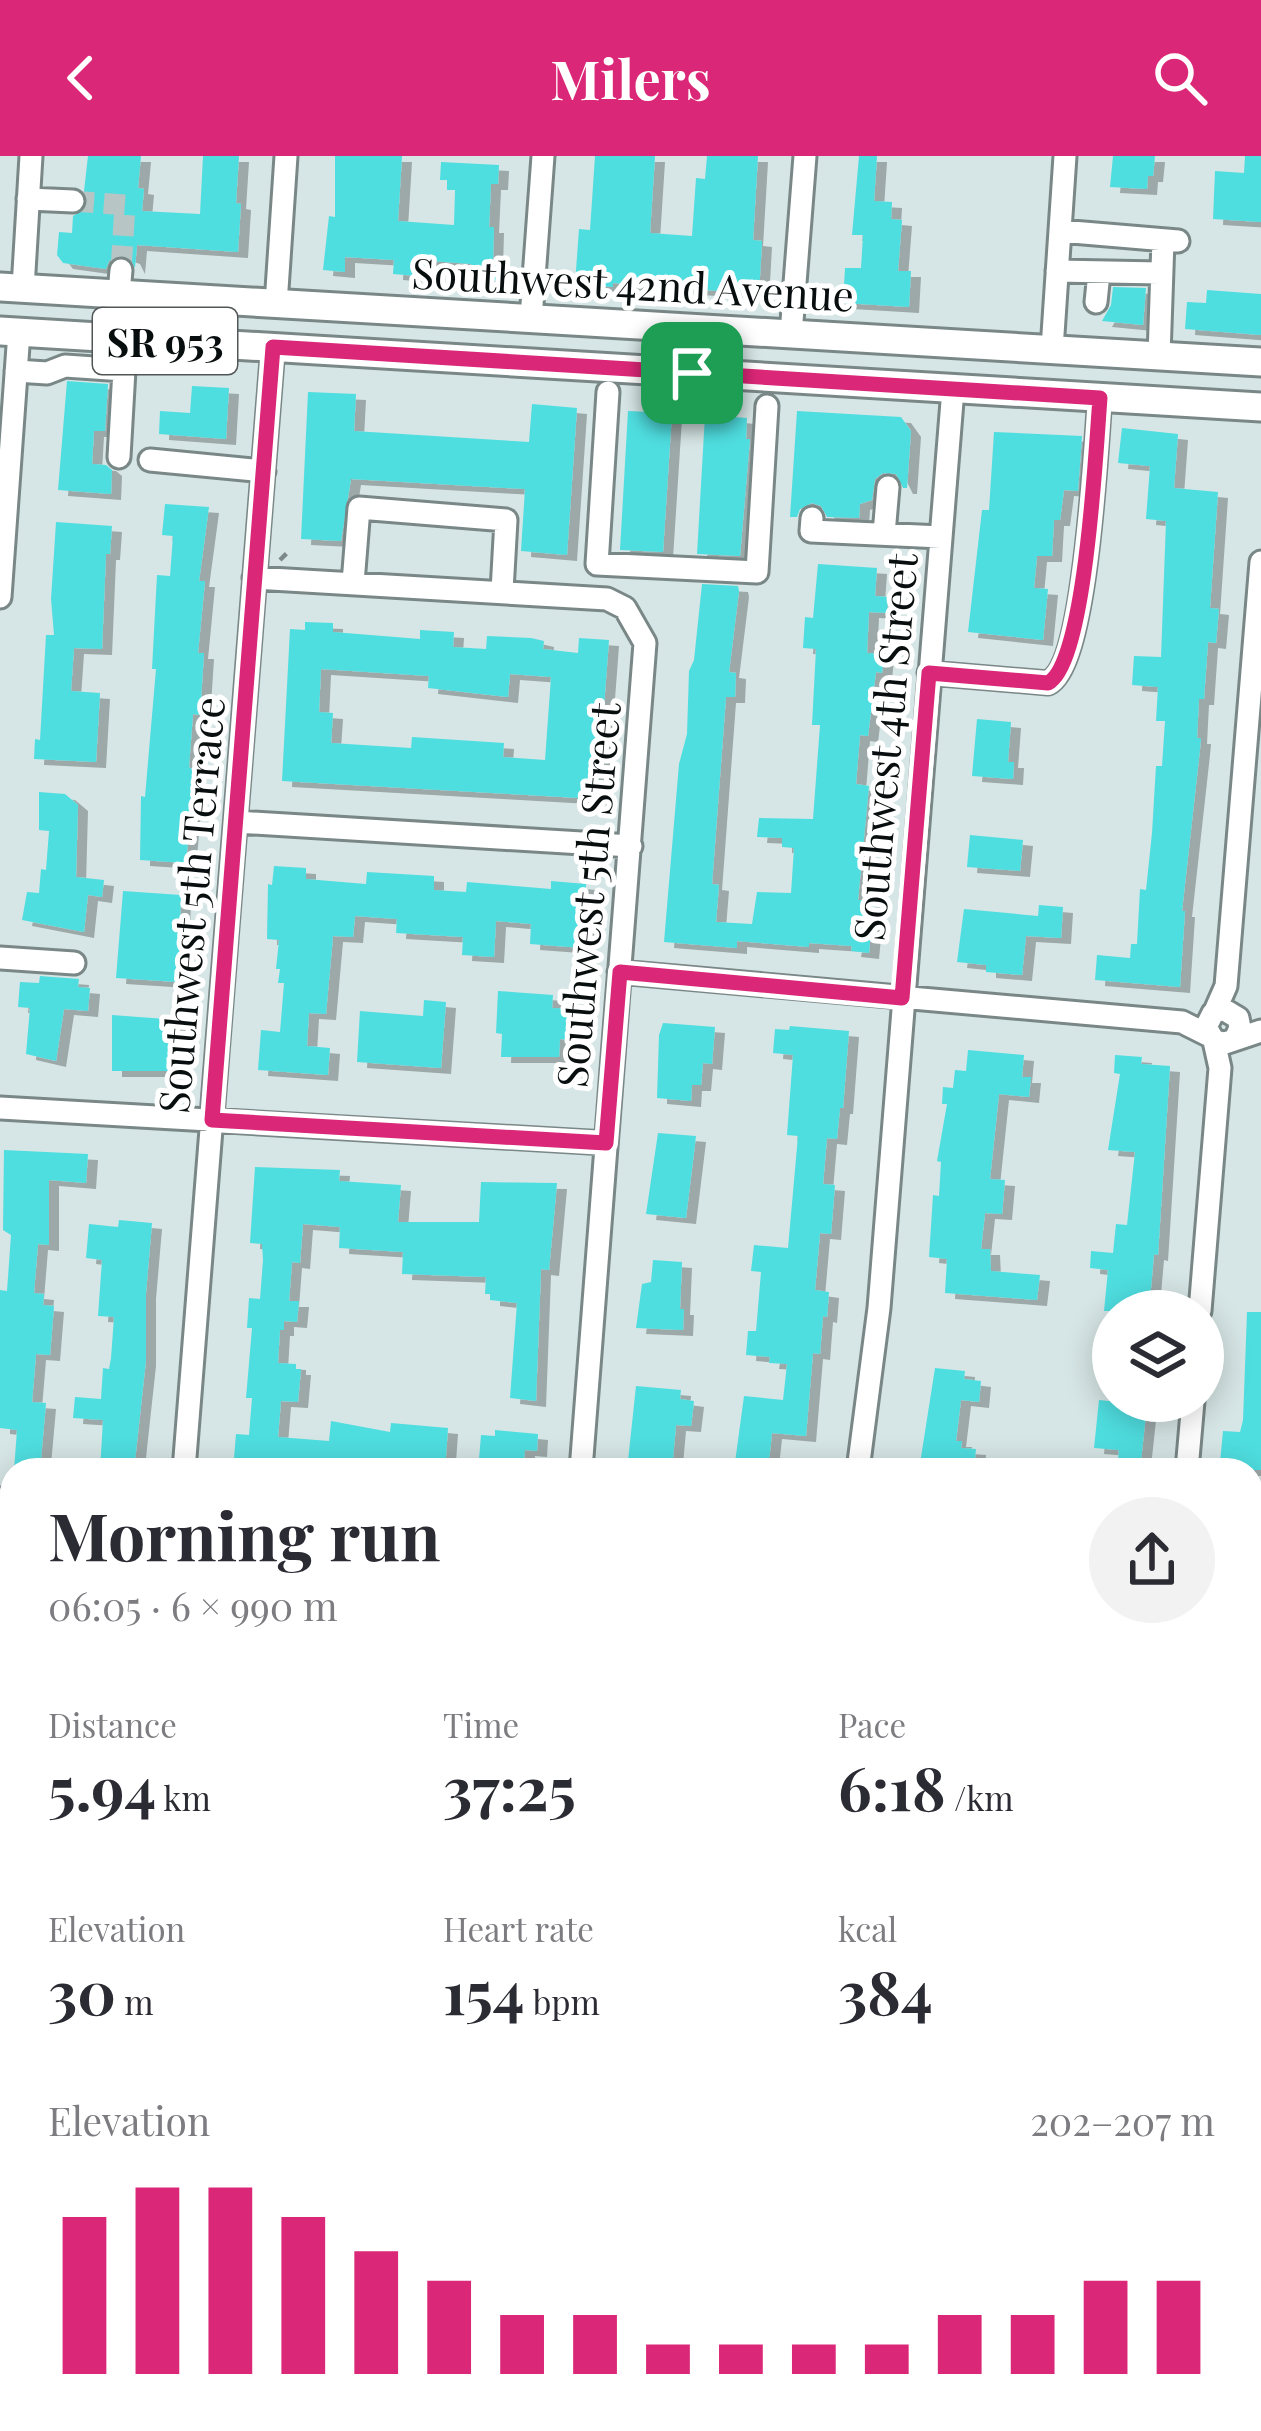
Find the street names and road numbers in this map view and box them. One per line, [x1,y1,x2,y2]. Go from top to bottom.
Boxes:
street label: Southwest 42nd Avenue [410,243,856,323]
road number: SR 953 [93,308,237,374]
street label: Southwest 4th Street [839,550,929,943]
street label: Southwest 5th Terrace [144,694,236,1116]
street label: Southwest 5th Street [542,699,632,1090]

